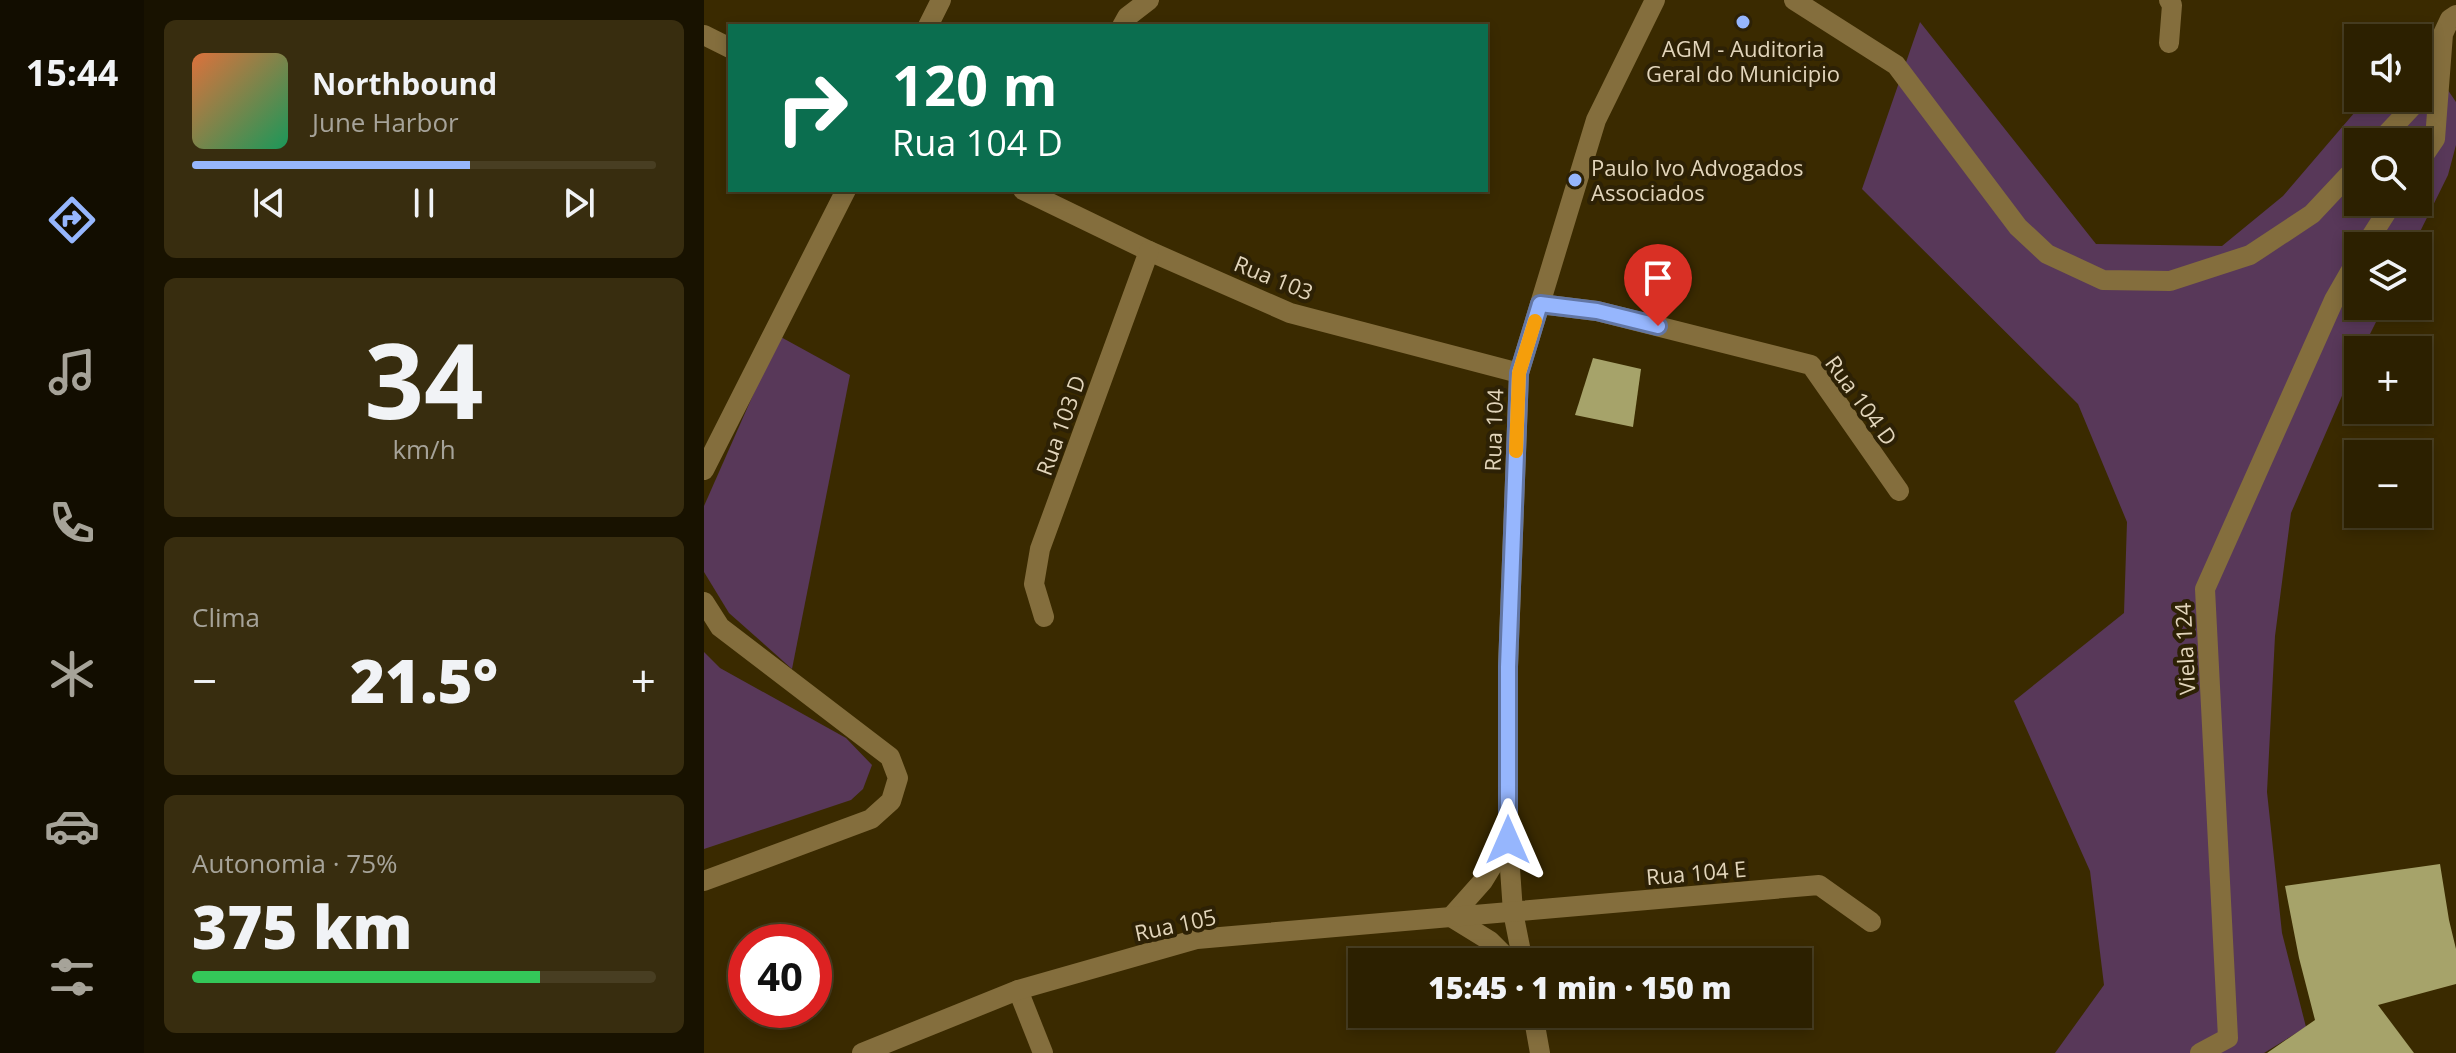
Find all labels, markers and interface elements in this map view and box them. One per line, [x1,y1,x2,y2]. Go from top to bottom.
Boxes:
marker: AGM - Auditoria Geral do Municipio [1734,13,1752,31]
map controls [2344,24,2432,528]
button: sound [2344,24,2432,112]
place label: AGM - Auditoria Geral do Municipio [1646,33,1840,88]
text: 120 m [892,46,1058,122]
text: 15:44 [26,48,118,97]
icon: right [760,56,864,160]
text: Northbound [312,63,497,104]
text: June Harbor [312,104,459,140]
text: Rua 104 D [892,118,1063,167]
button: search [2344,128,2432,216]
place label: Paulo Ivo Advogados Associados [1591,152,1803,207]
marker: Paulo Ivo Advogados Associados [1566,171,1584,189]
icon: previous [247,181,291,225]
icon: pause [402,181,446,225]
icon: next [557,181,601,225]
icon: directions [44,192,100,248]
button: layers [2344,232,2432,320]
pin [1624,244,1692,326]
street label: Rua 103 [1230,248,1318,306]
icon: arrive [1636,256,1680,300]
text: 34 [365,308,483,449]
button: + [2344,336,2432,424]
icon: music [44,344,100,400]
street label: Rua 104 D [1819,349,1905,451]
street label: Rua 103 D [1028,371,1092,479]
street label: Rua 104 [1477,388,1509,472]
text: km/h [392,431,456,467]
button: − [2344,440,2432,528]
icon: phone [44,495,100,551]
text: Clima [192,599,260,635]
street label: Viela 124 [2167,602,2201,696]
text: 21.5° [350,639,498,721]
icon: climate [44,646,100,702]
text: − [192,650,217,710]
text: + [631,650,656,710]
icon: car [44,798,100,854]
position arrow [1466,798,1550,882]
text: Autonomia · 75% [192,845,398,881]
street label: Rua 104 E [1645,853,1747,891]
text: 375 km [192,885,413,967]
street label: Rua 105 [1131,901,1219,947]
speed limit sign: 40 [728,924,832,1028]
icon: filters [44,949,100,1005]
text: 15:45 · 1 min · 150 m [1428,967,1732,1008]

